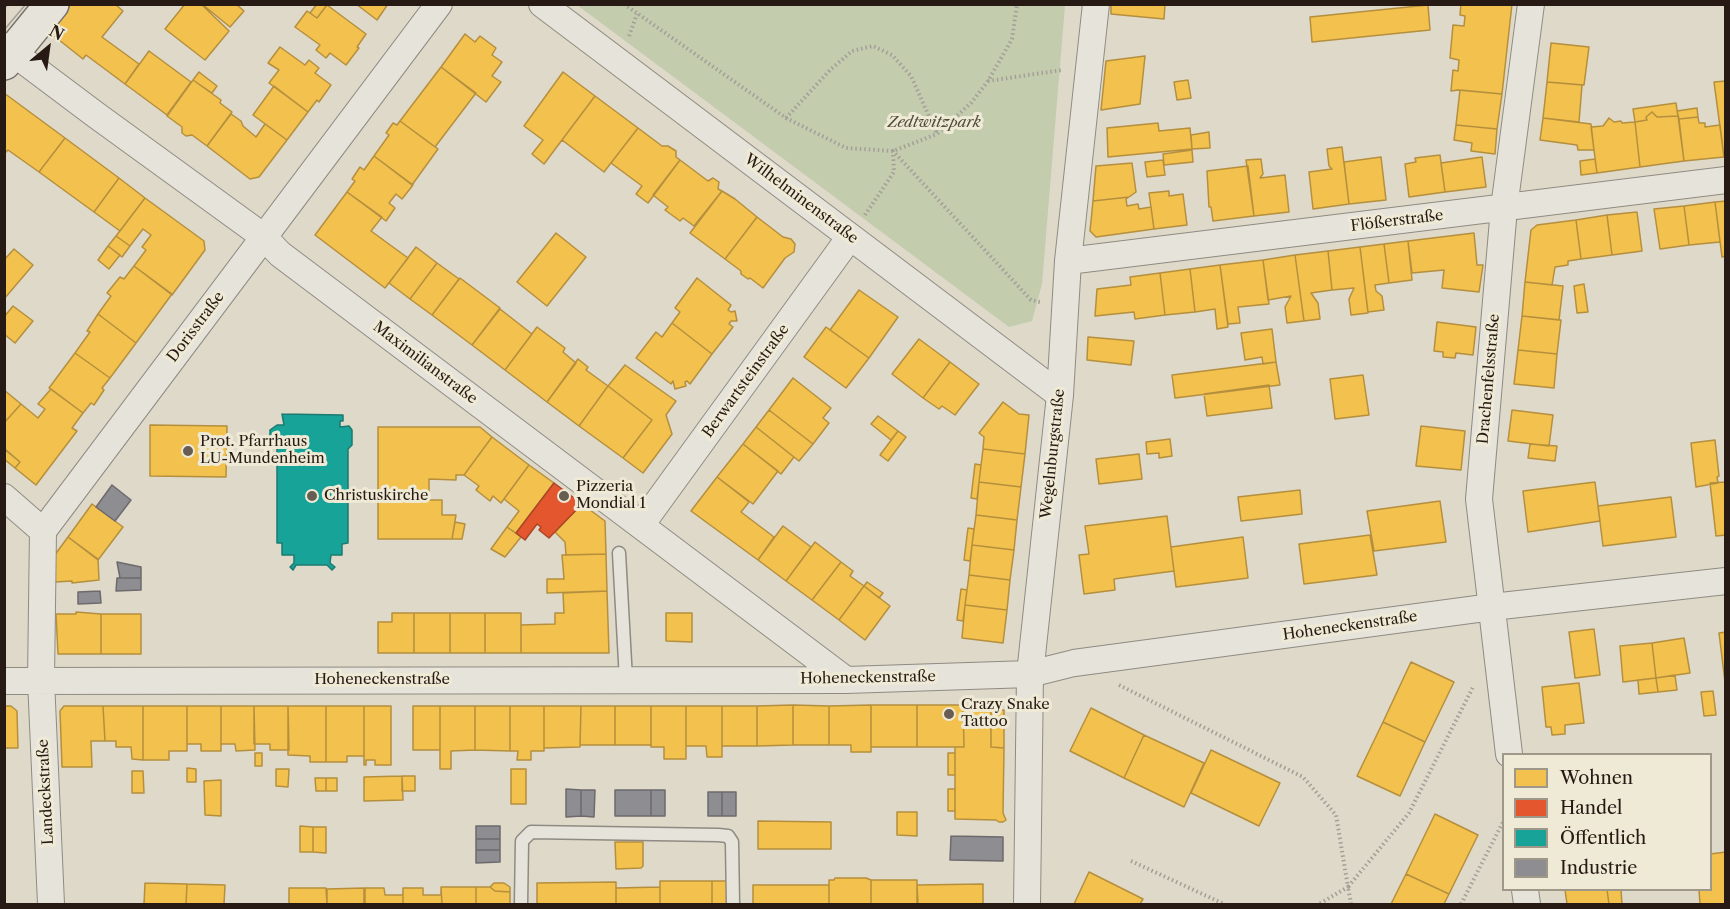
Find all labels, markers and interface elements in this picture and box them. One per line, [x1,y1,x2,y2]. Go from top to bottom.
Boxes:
north arrow [18,18,78,78]
text: N [46,20,68,44]
park label: Zedtwitzpark [887,114,981,132]
street label: Wilhelminenstraße [740,150,862,248]
street label: Flößerstraße [1350,206,1444,236]
street label: Dorisstraße [164,288,228,366]
street label: Drachenfelsstraße [1474,313,1504,445]
street label: Maximilianstraße [369,318,481,408]
street label: Berwartsteinstraße [699,321,793,441]
street label: Wegelnburgstraße [1037,388,1069,520]
place label: Prot. Pfarrhaus LU-Mundenheim [200,433,325,468]
marker: Prot. Pfarrhaus LU-Mundenheim [181,444,195,458]
place label: Pizzeria Mondial 1 [576,478,646,513]
place label: Christuskirche [324,487,428,505]
marker: Christuskirche [305,489,319,503]
marker: Pizzeria Mondial 1 [557,489,571,503]
street label: Hoheneckenstraße [1282,608,1418,644]
street label: Hoheneckenstraße [800,668,936,688]
street label: Hoheneckenstraße [314,671,450,689]
place label: Crazy Snake Tattoo [961,696,1050,731]
marker: Crazy Snake Tattoo [942,707,956,721]
street label: Landeckstraße [34,739,58,845]
legend [1502,753,1712,891]
text: Wohnen [1560,767,1633,789]
text: Handel [1560,797,1622,819]
text: Öffentlich [1560,827,1646,849]
text: Industrie [1560,857,1637,879]

